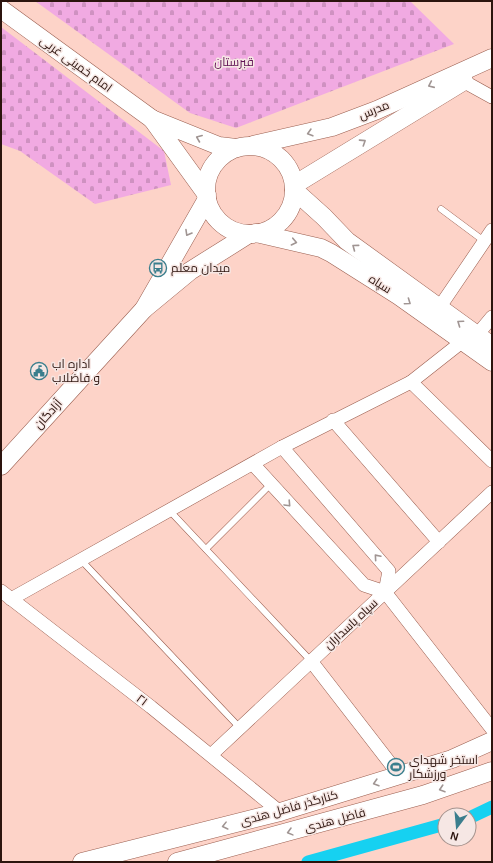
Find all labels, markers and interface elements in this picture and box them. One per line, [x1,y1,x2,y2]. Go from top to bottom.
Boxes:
street label: امام خمینی غربی [37,33,115,96]
park label: قبرستان [214,55,254,69]
one-way arrow [428,80,435,88]
street label: مدرس [357,98,391,122]
one-way arrow [307,128,314,137]
one-way arrow [195,135,203,143]
one-way arrow [359,140,366,147]
one-way arrow [185,229,192,236]
one-way arrow [291,238,298,246]
one-way arrow [352,245,359,252]
bus stop icon: میدان معلم [148,258,168,278]
place label: میدان معلم [171,261,230,276]
street label: سپاه [366,272,394,297]
one-way arrow [404,297,411,305]
one-way arrow [457,320,464,328]
place label: اداره اب و فاضلاب [52,357,100,385]
public building icon: اداره اب و فاضلاب [29,361,49,381]
street label: آزادگان [31,396,65,432]
one-way arrow [283,499,291,507]
one-way arrow [375,555,382,562]
street label: سپاه پاسداران [321,596,382,654]
street label: ۲۱ [134,691,150,709]
place label: استخر شهدای ورزشکار [408,753,478,781]
sports icon: استخر شهدای ورزشکار [386,757,406,777]
one-way arrow [373,778,380,787]
one-way arrow [439,784,446,793]
street label: کنارگذر فاضل هندی [238,787,340,829]
street label: فاضل هندی [303,805,367,835]
north arrow [437,807,477,847]
one-way arrow [221,821,228,830]
one-way arrow [287,827,294,836]
text: N [449,830,460,843]

